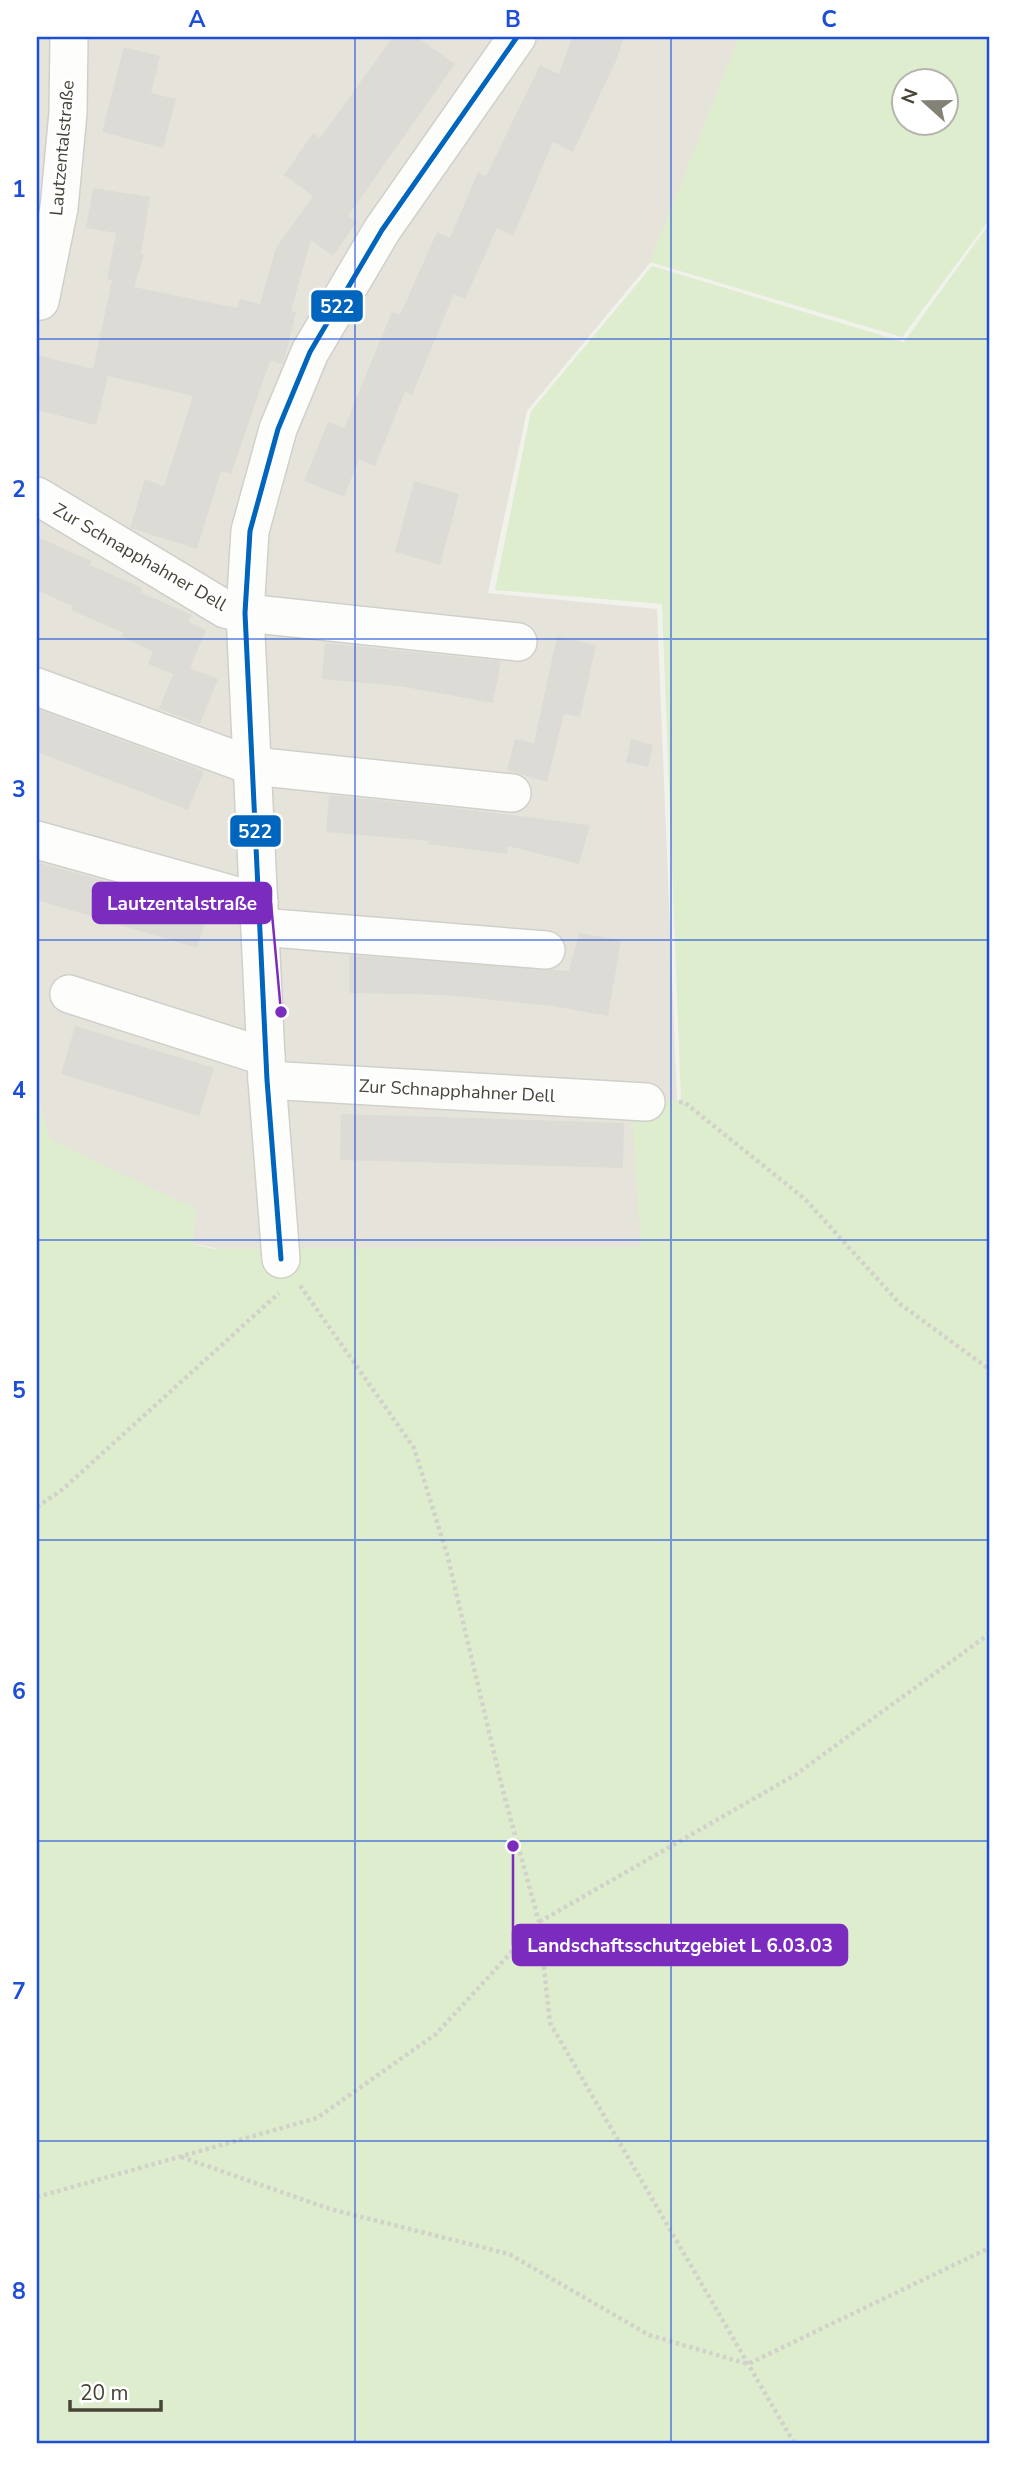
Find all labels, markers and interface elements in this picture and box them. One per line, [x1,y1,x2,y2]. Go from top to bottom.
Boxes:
text: A [188,4,206,35]
text: B [505,4,521,35]
text: C [821,4,837,35]
north arrow [890,66,960,136]
street label: Lautzentalstraße [44,79,80,217]
text: N [895,85,925,108]
text: 1 [12,174,26,205]
line badge: 522 [310,289,364,323]
text: 522 [320,294,354,320]
text: 2 [12,474,26,505]
street label: Zur Schnapphahner Dell [49,498,232,617]
text: 3 [12,774,26,805]
line badge: 522 [229,814,282,848]
text: 522 [238,819,272,845]
callout: Lautzentalstraße [93,883,271,923]
text: Lautzentalstraße [107,891,257,917]
street label: Zur Schnapphahner Dell [358,1074,556,1108]
text: 4 [12,1075,26,1106]
text: 5 [12,1375,26,1406]
text: 6 [12,1676,26,1707]
callout: Landschaftsschutzgebiet L 6.03.03 [513,1925,847,1965]
text: Landschaftsschutzgebiet L 6.03.03 [527,1933,833,1959]
text: 7 [12,1976,26,2007]
text: 8 [12,2276,26,2307]
scale bar [70,2368,161,2412]
text: 20 m [80,2379,129,2407]

